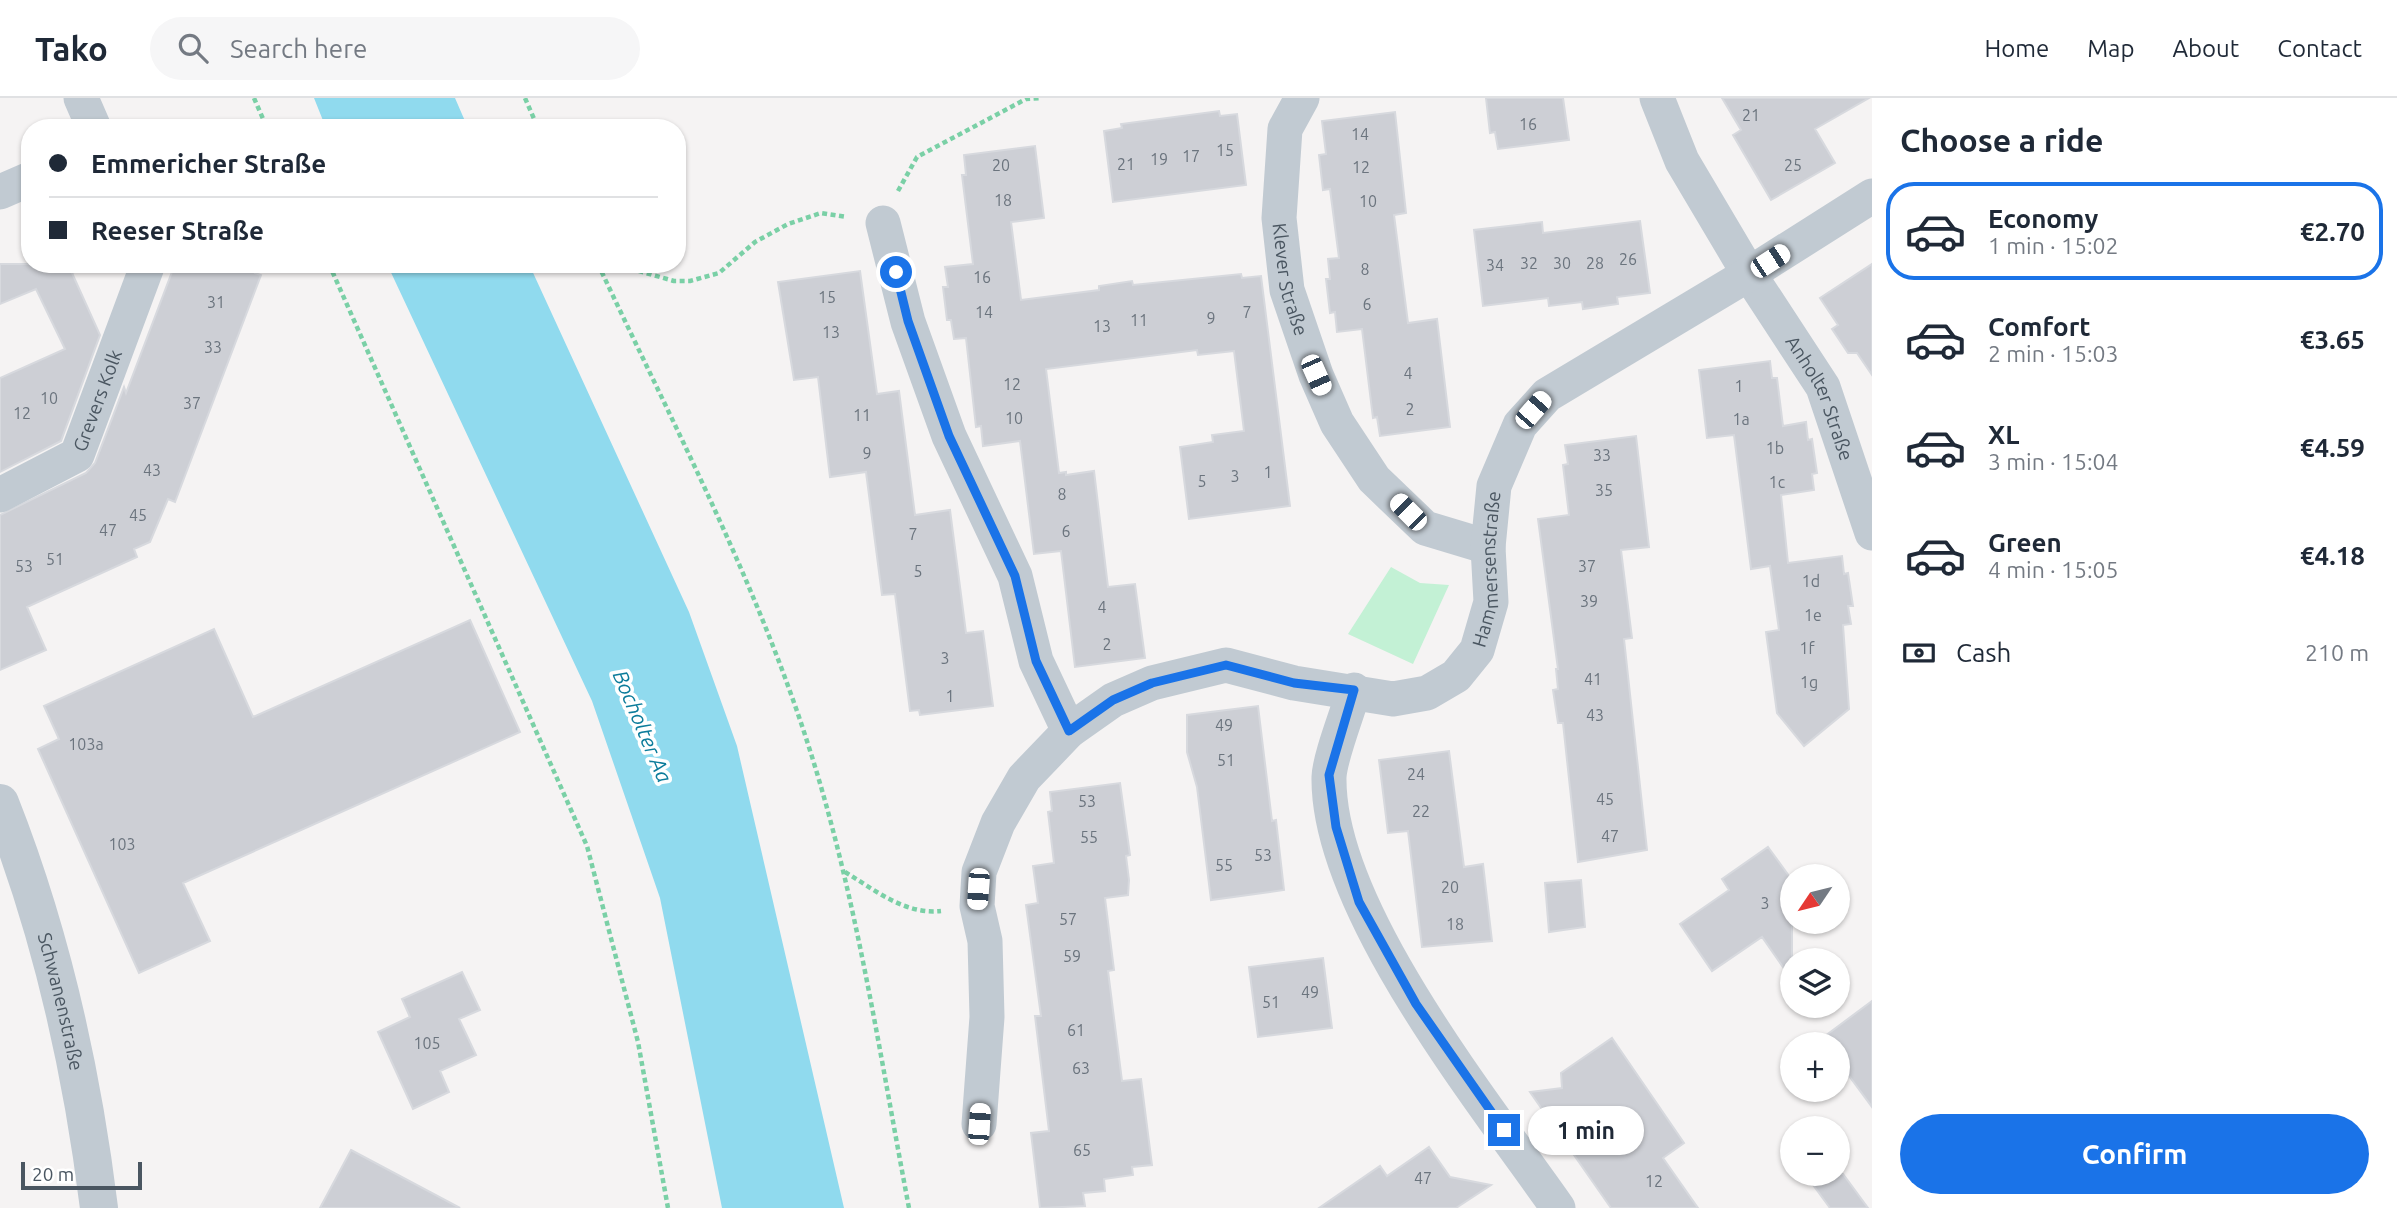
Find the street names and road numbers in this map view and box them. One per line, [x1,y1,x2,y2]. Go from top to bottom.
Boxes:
street label: Klever Straße [1269,222,1313,338]
street label: Anholter Straße [1781,331,1858,463]
street label: Grevers Kolk [68,346,126,454]
street label: Hammersenstraße [1467,490,1504,650]
street label: Schwanenstraße [34,930,88,1072]

